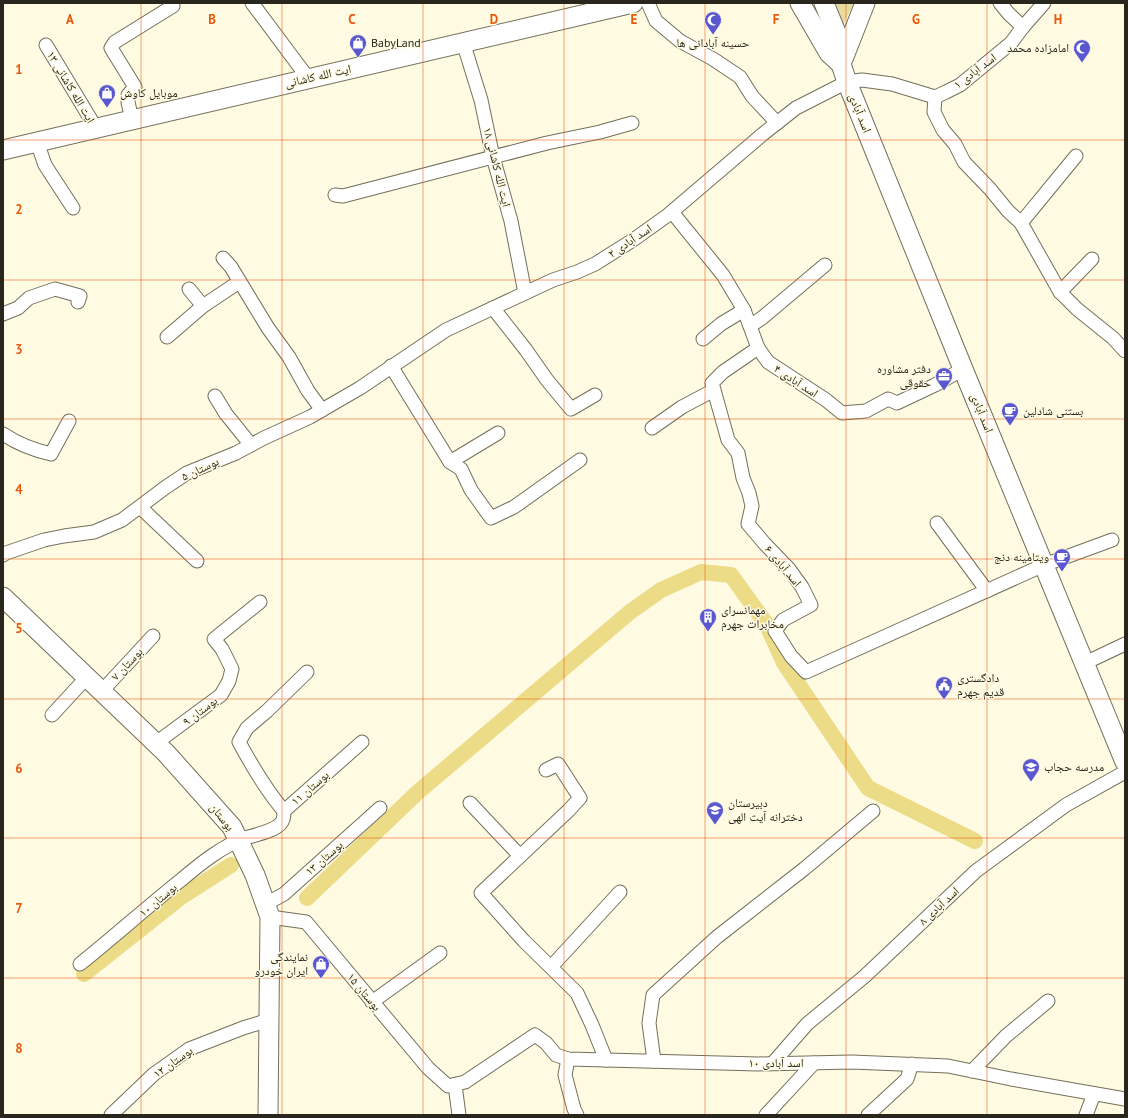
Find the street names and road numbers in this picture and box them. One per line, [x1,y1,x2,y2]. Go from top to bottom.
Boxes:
street label: ایت الله کاشانی ۱۳ [44,48,99,126]
street label: اسد آبادی ۱ [950,50,999,92]
street label: ایت الله کاشانی [283,61,353,91]
street label: اسد آبادی [845,91,875,135]
street label: ایت الله کاشانی ۱۸ [480,126,515,208]
street label: اسد آبادی ۲ [605,220,655,261]
street label: اسد آبادی ۴ [771,361,821,401]
street label: اسد آبادی [967,391,997,435]
street label: بوستان ۵ [179,453,221,484]
street label: اسد آبادی ۶ [761,542,805,590]
street label: بوستان ۷ [108,644,146,684]
street label: بوستان ۹ [179,693,220,729]
street label: بوستان ۱۱ [288,767,332,808]
street label: بوستان [207,800,238,834]
street label: بوستان ۱۳ [302,837,346,878]
street label: بوستان ۱۰ [136,879,180,920]
street label: اسد آبادی ۸ [915,883,962,928]
street label: بوستان ۱۵ [344,970,385,1014]
street label: ۱۲ بوستان [150,1042,196,1081]
street label: اسد آبادی ۱۰ [748,1055,804,1070]

